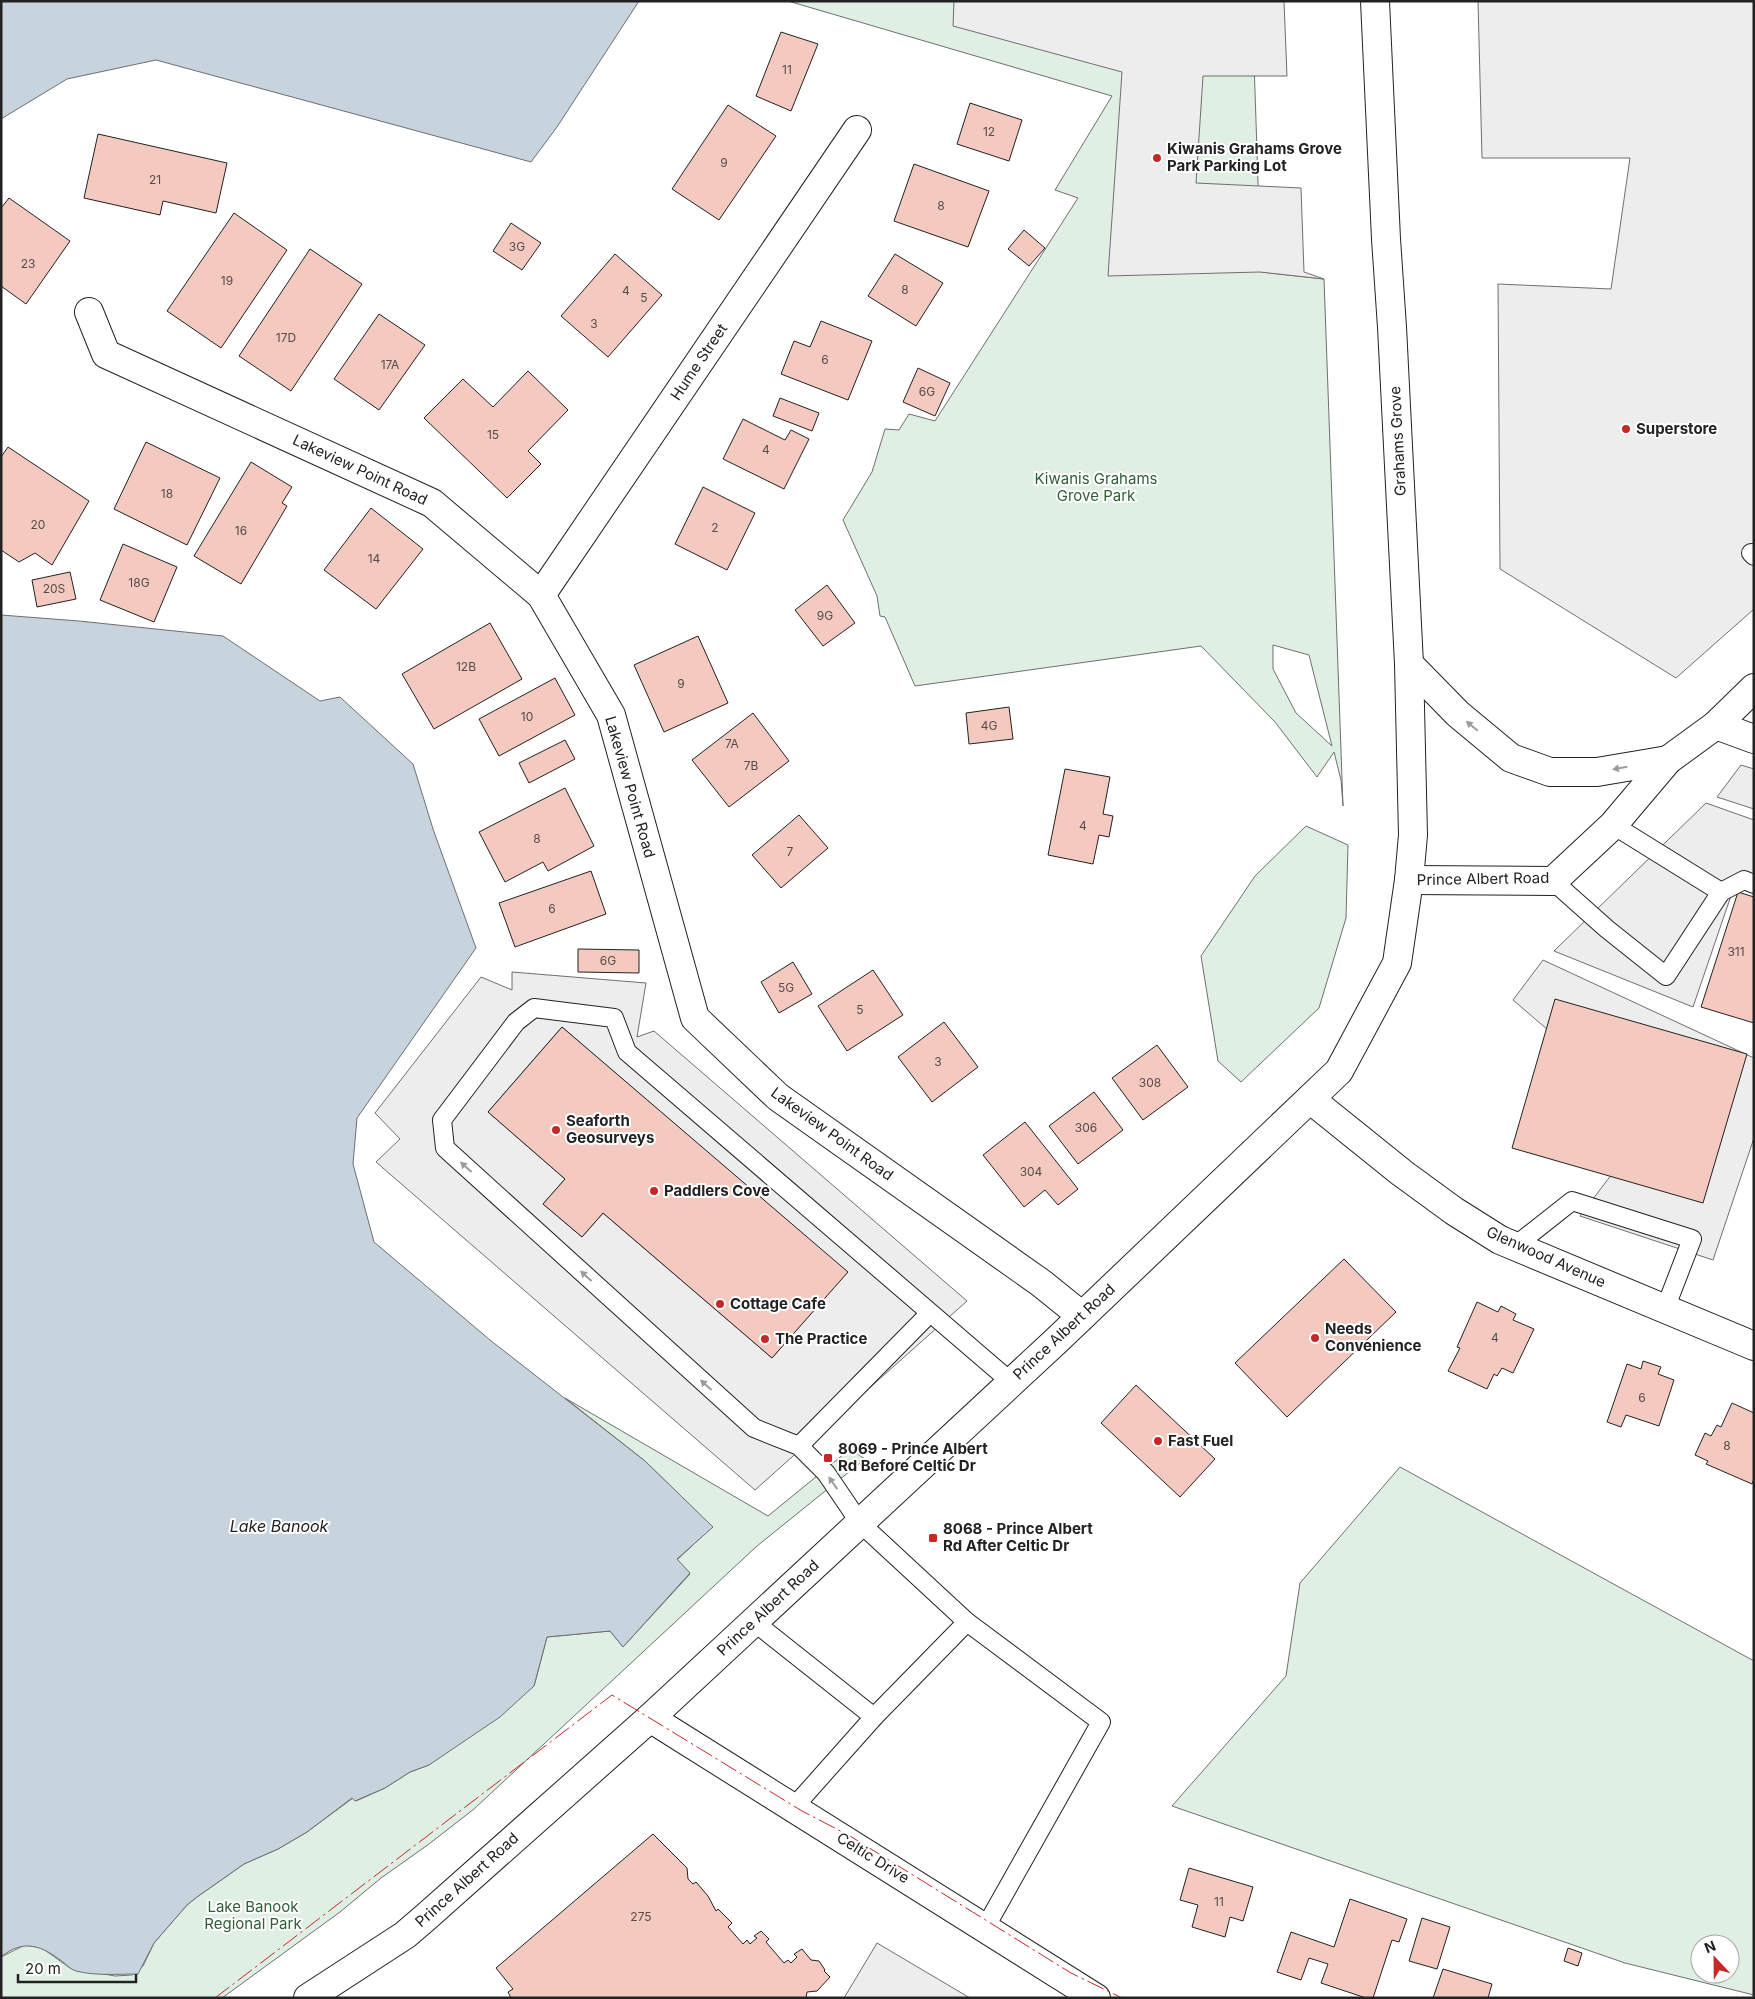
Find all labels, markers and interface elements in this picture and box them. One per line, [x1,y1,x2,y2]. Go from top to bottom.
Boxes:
house number: 11 [782,62,792,77]
house number: 12 [983,124,995,139]
place label: Kiwanis Grahams Grove Park Parking Lot [1167,139,1342,175]
marker: Kiwanis Grahams Grove Park Parking Lot [1151,152,1163,164]
house number: 9 [720,155,728,170]
house number: 21 [149,172,161,187]
house number: 8 [937,198,945,213]
house number: 3G [509,239,525,254]
house number: 23 [21,256,35,271]
house number: 19 [221,273,233,288]
house number: 8 [901,282,909,297]
house number: 4 [622,283,630,298]
house number: 5 [640,290,648,305]
house number: 3 [590,316,598,331]
street label: Hume Street [666,320,731,404]
house number: 17D [276,330,296,345]
house number: 6 [821,352,829,367]
house number: 17A [381,357,399,372]
house number: 6G [919,384,935,399]
street label: Grahams Grove [1385,386,1410,496]
place label: Superstore [1636,419,1717,438]
marker: Superstore [1620,423,1632,435]
house number: 15 [487,427,499,442]
street label: Lakeview Point Road [290,430,431,509]
house number: 4 [762,442,770,457]
park label: Kiwanis Grahams Grove Park [1035,469,1158,505]
house number: 18 [161,486,173,501]
house number: 20 [31,517,45,532]
house number: 2 [711,520,719,535]
house number: 16 [235,523,247,538]
house number: 14 [368,551,381,566]
house number: 18G [128,575,150,590]
house number: 20S [43,581,66,596]
house number: 9G [817,608,833,623]
house number: 12B [456,659,476,674]
house number: 9 [677,676,685,691]
house number: 10 [521,709,533,724]
street label: Lakeview Point Road [601,714,660,860]
house number: 4G [981,718,997,733]
one-way arrow [1466,721,1479,732]
house number: 7A [725,736,739,751]
house number: 7B [744,758,758,773]
one-way arrow [1612,765,1628,773]
house number: 4 [1079,818,1087,833]
house number: 8 [533,831,541,846]
house number: 7 [787,844,794,859]
street label: Prince Albert Road [1417,868,1549,889]
house number: 6 [548,901,556,916]
house number: 311 [1727,944,1745,959]
house number: 6G [600,953,616,968]
house number: 5G [778,980,794,995]
house number: 5 [856,1002,864,1017]
house number: 3 [934,1054,942,1069]
house number: 308 [1139,1075,1161,1090]
street label: Lakeview Point Road [767,1083,897,1184]
place label: Seaforth Geosurveys [566,1111,654,1147]
house number: 306 [1075,1120,1097,1135]
marker: Seaforth Geosurveys [550,1124,562,1136]
one-way arrow [460,1161,472,1173]
house number: 304 [1020,1164,1043,1179]
place label: Paddlers Cove [664,1181,770,1200]
marker: Paddlers Cove [648,1185,660,1197]
street label: Glenwood Avenue [1484,1222,1609,1291]
one-way arrow [581,1270,593,1282]
street label: Prince Albert Road [1009,1279,1119,1384]
place label: Cottage Cafe [730,1294,826,1313]
marker: Cottage Cafe [714,1298,726,1310]
place label: Needs Convenience [1325,1319,1422,1355]
place label: The Practice [775,1329,867,1348]
house number: 4 [1491,1330,1499,1345]
marker: Needs Convenience [1309,1332,1321,1344]
marker: The Practice [759,1333,771,1345]
one-way arrow [700,1380,713,1391]
house number: 6 [1638,1390,1646,1405]
place label: Fast Fuel [1168,1431,1233,1450]
marker: Fast Fuel [1152,1435,1164,1447]
house number: 8 [1723,1438,1731,1453]
place label: 8069 - Prince Albert Rd Before Celtic Dr [838,1439,988,1475]
marker: 8069 - Prince Albert Rd Before Celtic Dr [822,1452,834,1464]
one-way arrow [828,1476,838,1489]
water label: Lake Banook [230,1516,329,1536]
place label: 8068 - Prince Albert Rd After Celtic Dr [943,1519,1093,1555]
marker: 8068 - Prince Albert Rd After Celtic Dr [927,1532,939,1544]
street label: Prince Albert Road [713,1555,823,1660]
street label: Prince Albert Road [411,1828,522,1931]
street label: Celtic Drive [833,1828,913,1887]
house number: 11 [1214,1894,1224,1909]
park label: Lake Banook Regional Park [204,1897,302,1933]
house number: 275 [630,1909,652,1924]
north arrow [1690,1934,1740,1984]
text: N [1702,1937,1718,1956]
scale bar [18,1952,135,1984]
text: 20 m [25,1959,61,1978]

